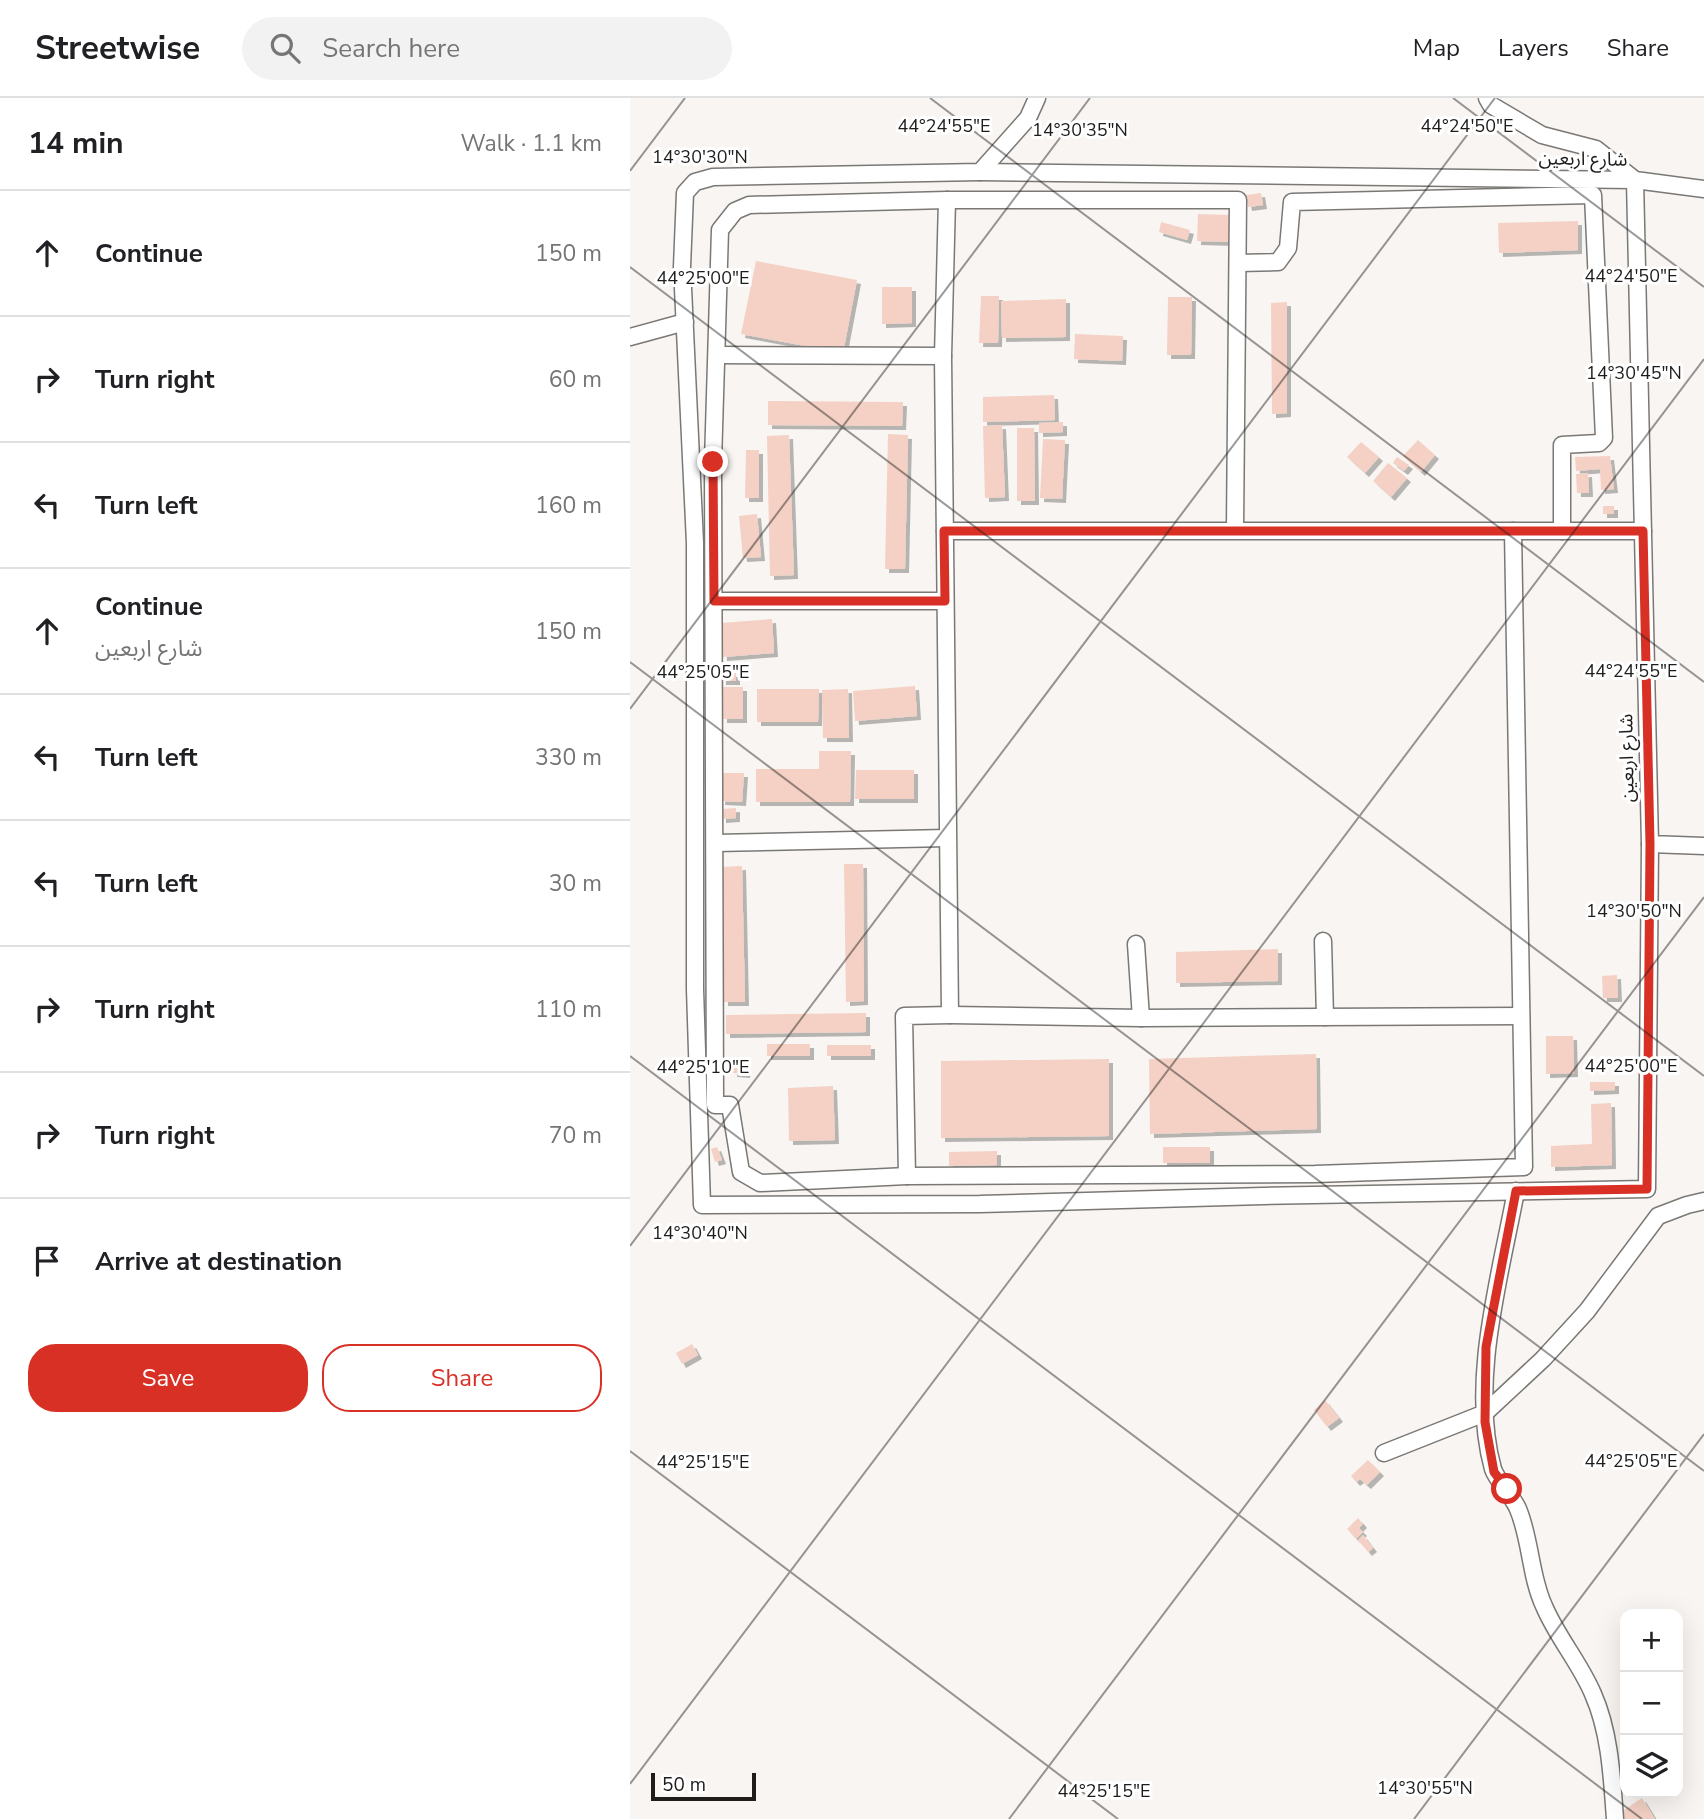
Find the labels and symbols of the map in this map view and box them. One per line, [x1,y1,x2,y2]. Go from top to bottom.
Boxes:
text: 44°24'55"E [898,114,991,138]
text: 44°24'50"E [1421,114,1514,138]
text: 14°30'35"N [1032,118,1128,142]
text: 14°30'30"N [652,145,748,169]
street label: شارع اربعين [1538,145,1628,173]
text: 44°24'50"E [1585,264,1678,288]
text: 44°25'00"E [657,266,750,290]
text: 14°30'45"N [1586,361,1682,385]
route end [697,446,728,477]
text: 44°24'55"E [1585,659,1678,683]
text: 44°25'05"E [657,660,750,684]
street label: شارع اربعين [1613,713,1641,803]
text: 14°30'50"N [1586,899,1682,923]
text: 44°25'00"E [1585,1054,1678,1078]
text: 44°25'10"E [657,1055,750,1079]
text: 14°30'40"N [652,1221,748,1245]
text: 44°25'05"E [1585,1449,1678,1473]
text: 44°25'15"E [657,1450,750,1474]
route start [1491,1473,1522,1504]
scale bar [651,1770,756,1802]
text: 14°30'55"N [1377,1776,1473,1800]
text: 44°25'15"E [1058,1779,1151,1803]

